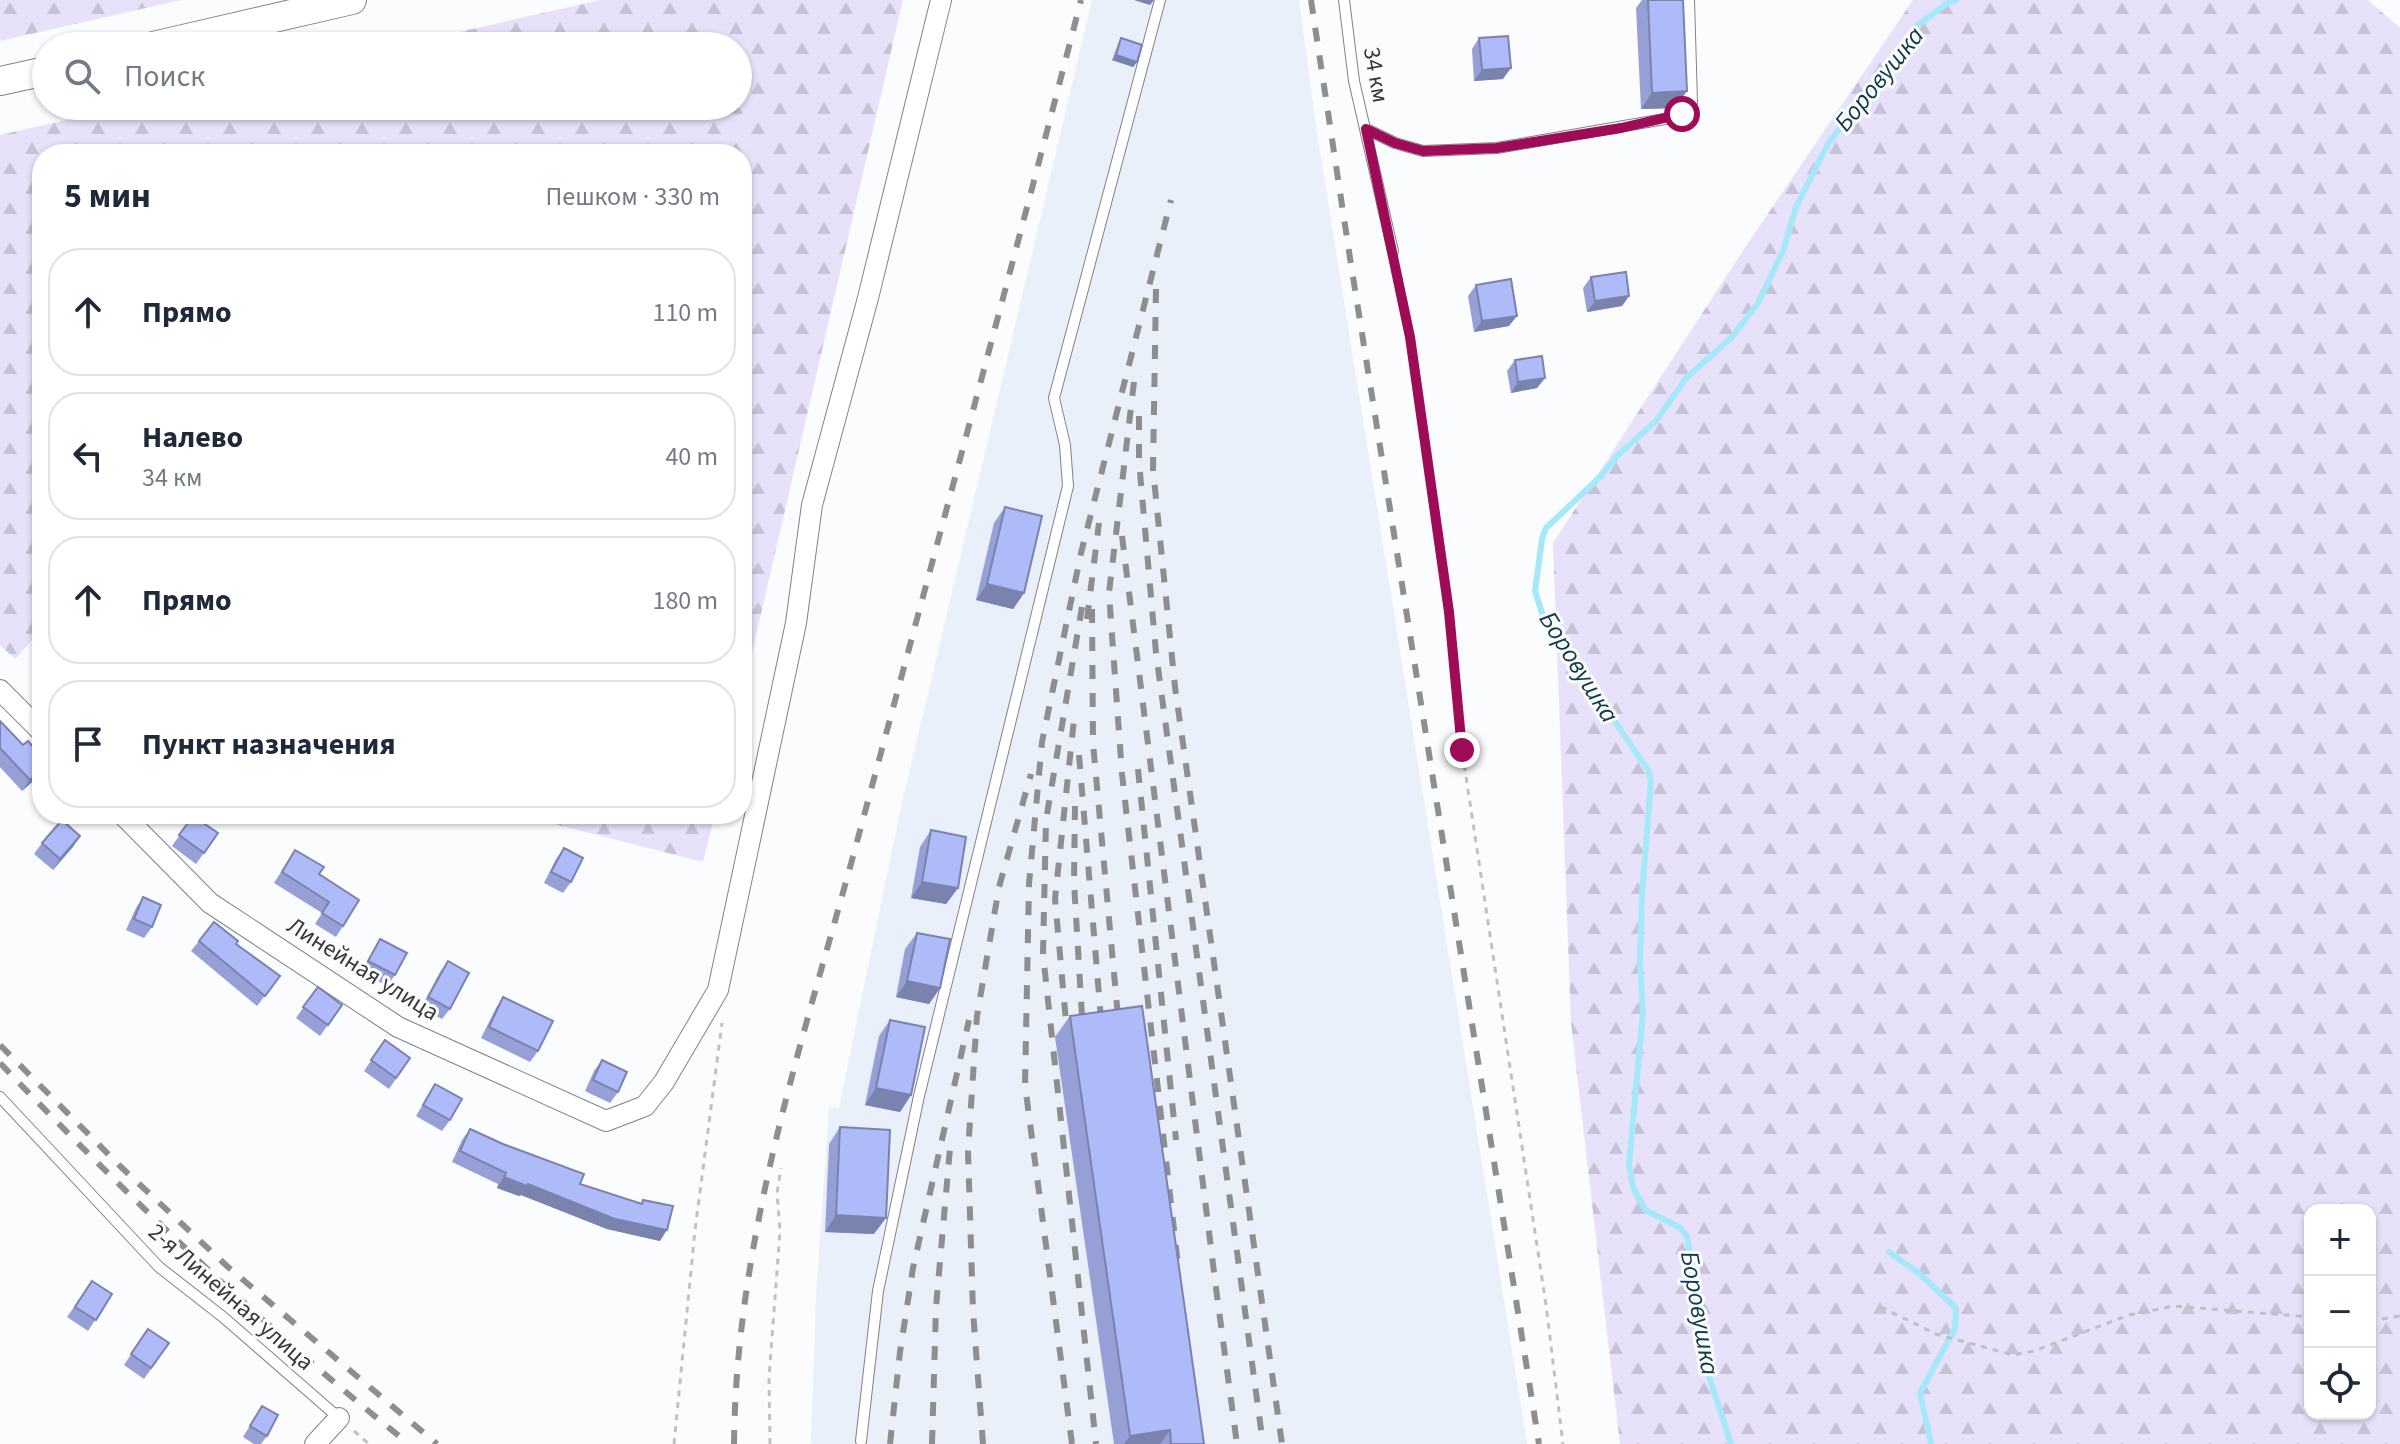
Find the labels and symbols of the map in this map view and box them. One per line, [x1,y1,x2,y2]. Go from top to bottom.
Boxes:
water label: Боровушка [1825,19,1933,139]
street label: 34 км [1354,45,1398,105]
route start [1664,96,1700,132]
water label: Боровушка [1530,604,1628,730]
route end [1444,732,1480,768]
street label: Линейная улица [280,908,446,1030]
street label: 2-я Линейная улица [140,1215,322,1379]
water label: Боровушка [1671,1248,1729,1378]

